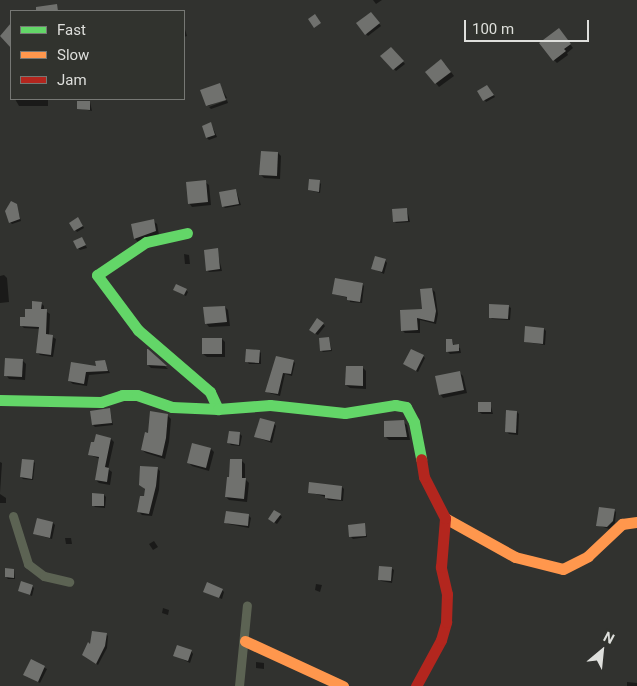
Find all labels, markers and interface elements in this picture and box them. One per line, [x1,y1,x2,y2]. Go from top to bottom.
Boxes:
legend [10,10,185,100]
scale bar [467,10,592,42]
text: 100 m [472,20,514,38]
text: Fast [57,21,86,39]
text: Slow [57,46,89,64]
text: Jam [57,71,87,89]
north arrow [577,626,627,676]
text: N [601,628,617,647]

